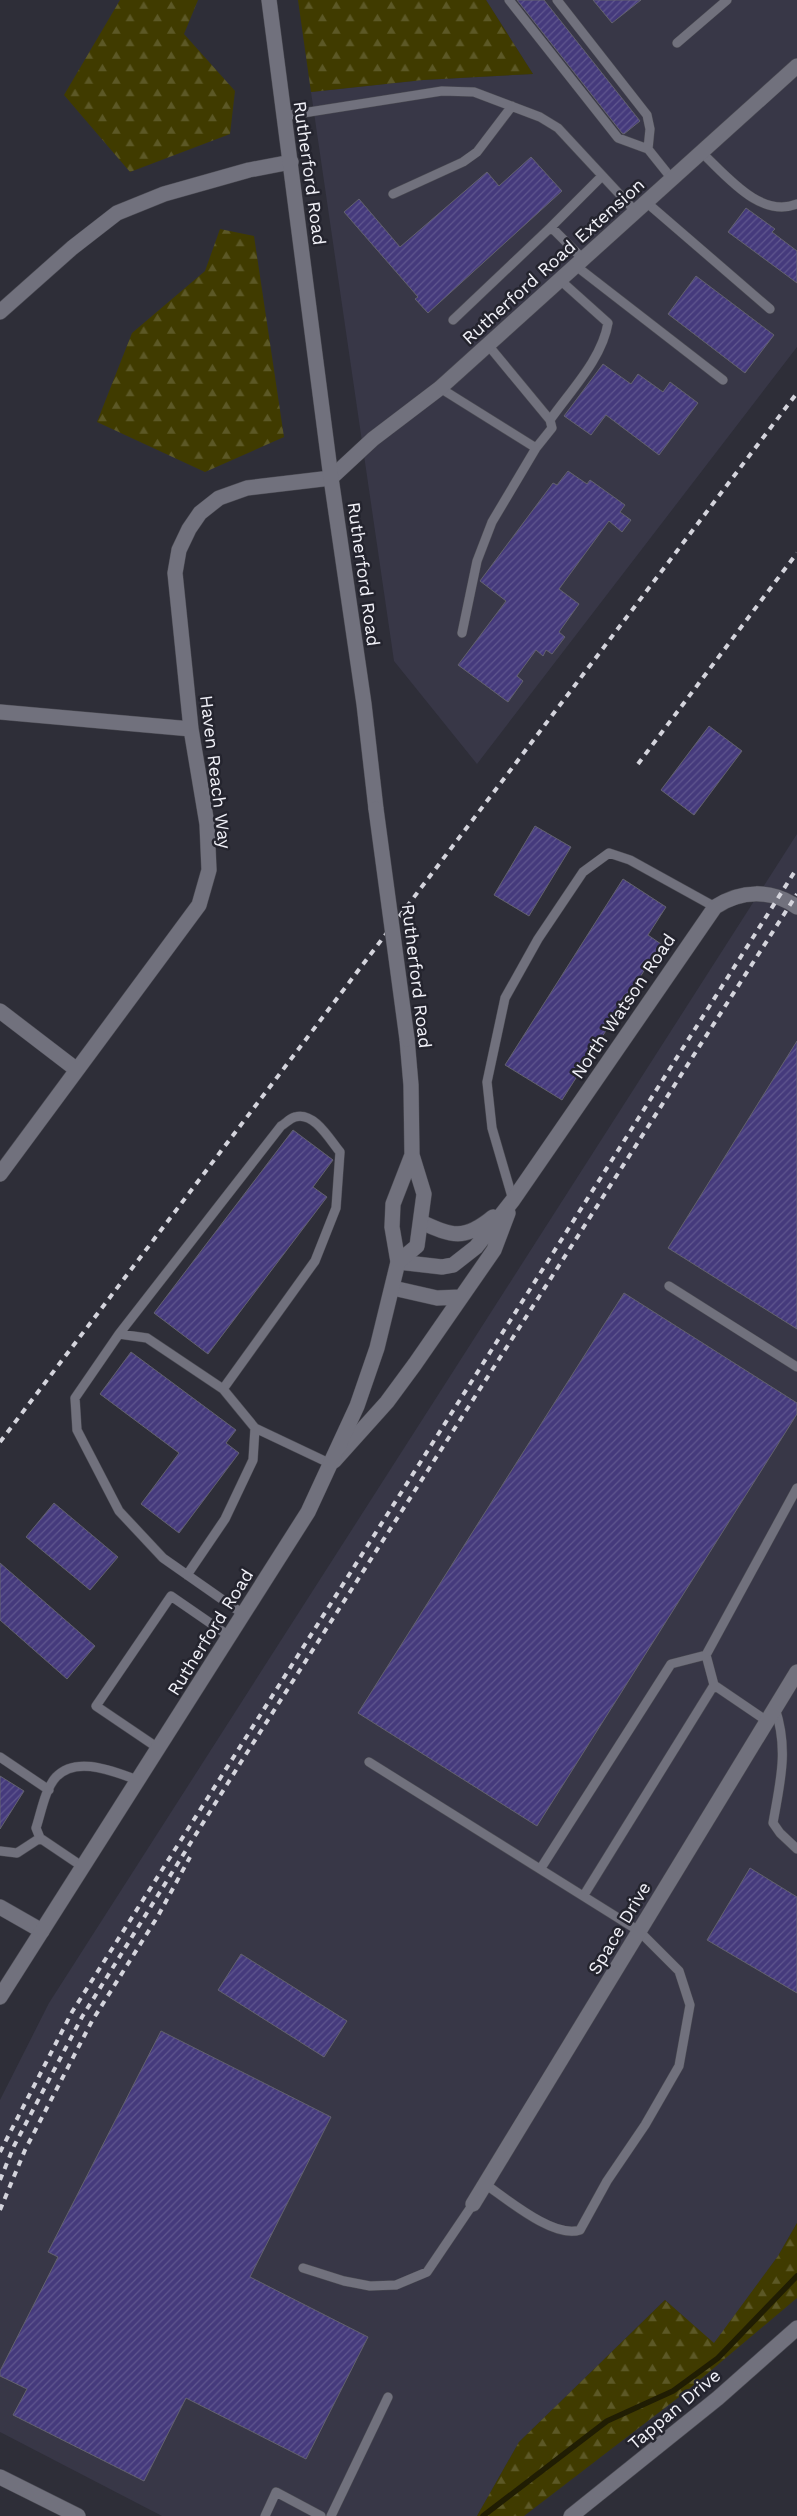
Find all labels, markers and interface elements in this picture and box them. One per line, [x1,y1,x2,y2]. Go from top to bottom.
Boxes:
street label: Rutherford Road [289,100,331,246]
street label: Rutherford Road Extension [458,174,648,348]
street label: Rutherford Road [343,501,385,647]
street label: Haven Reach Way [196,694,236,851]
street label: Rutherford Road [398,903,436,1049]
street label: North Watson Road [567,929,679,1083]
street label: Rutherford Road [163,1565,257,1699]
street label: Space Drive [583,1878,655,1978]
street label: Tappan Drive [624,2364,724,2454]

